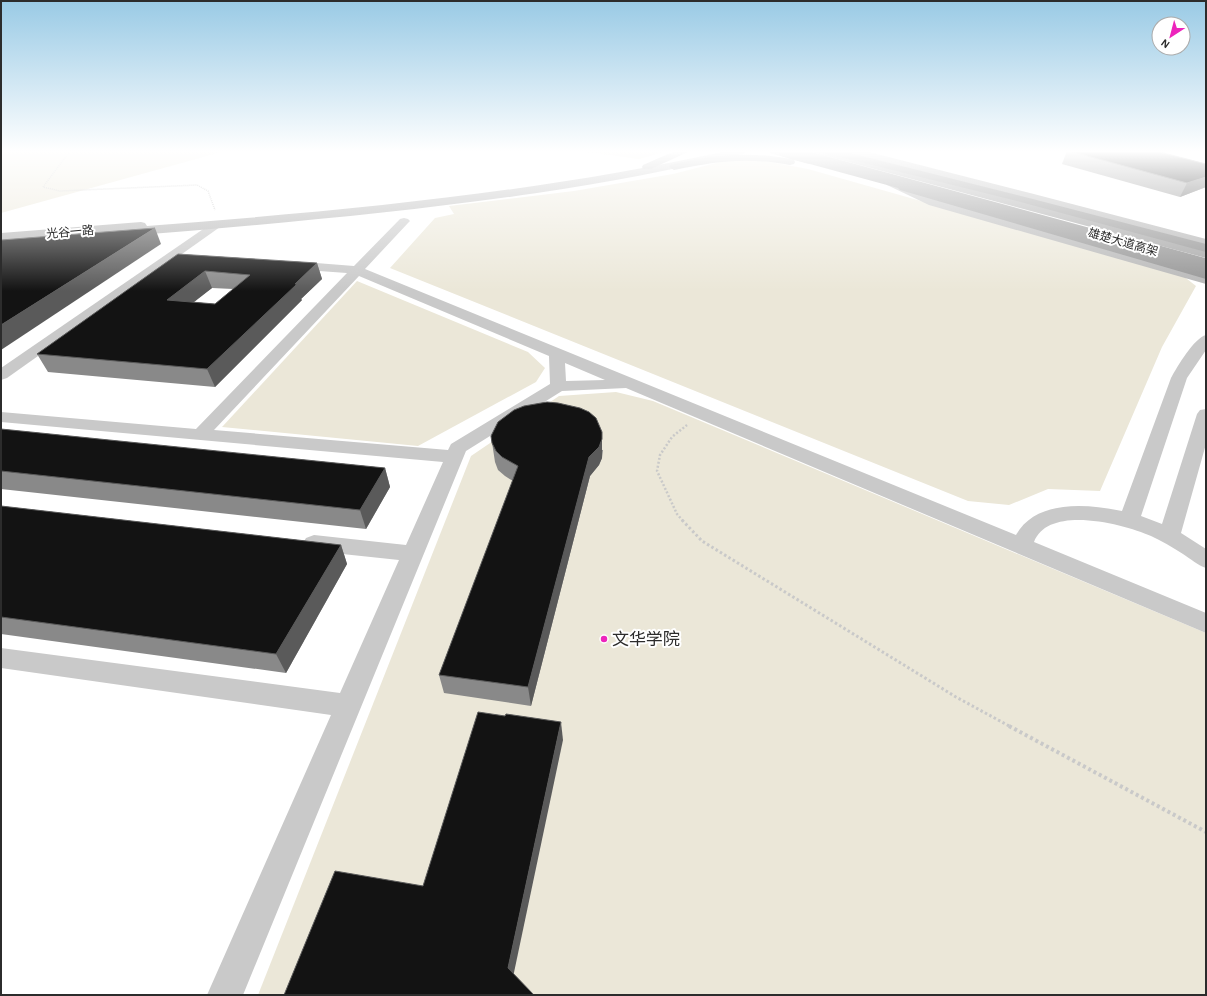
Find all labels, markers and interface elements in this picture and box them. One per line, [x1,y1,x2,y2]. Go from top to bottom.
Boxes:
north arrow [1151,16,1191,56]
text: N [1159,37,1172,50]
street label: 光谷一路 [45,223,94,240]
street label: 雄楚大道高架 [1087,225,1160,258]
place label: 文华学院 [612,630,680,648]
marker: 文华学院 [599,634,609,644]

